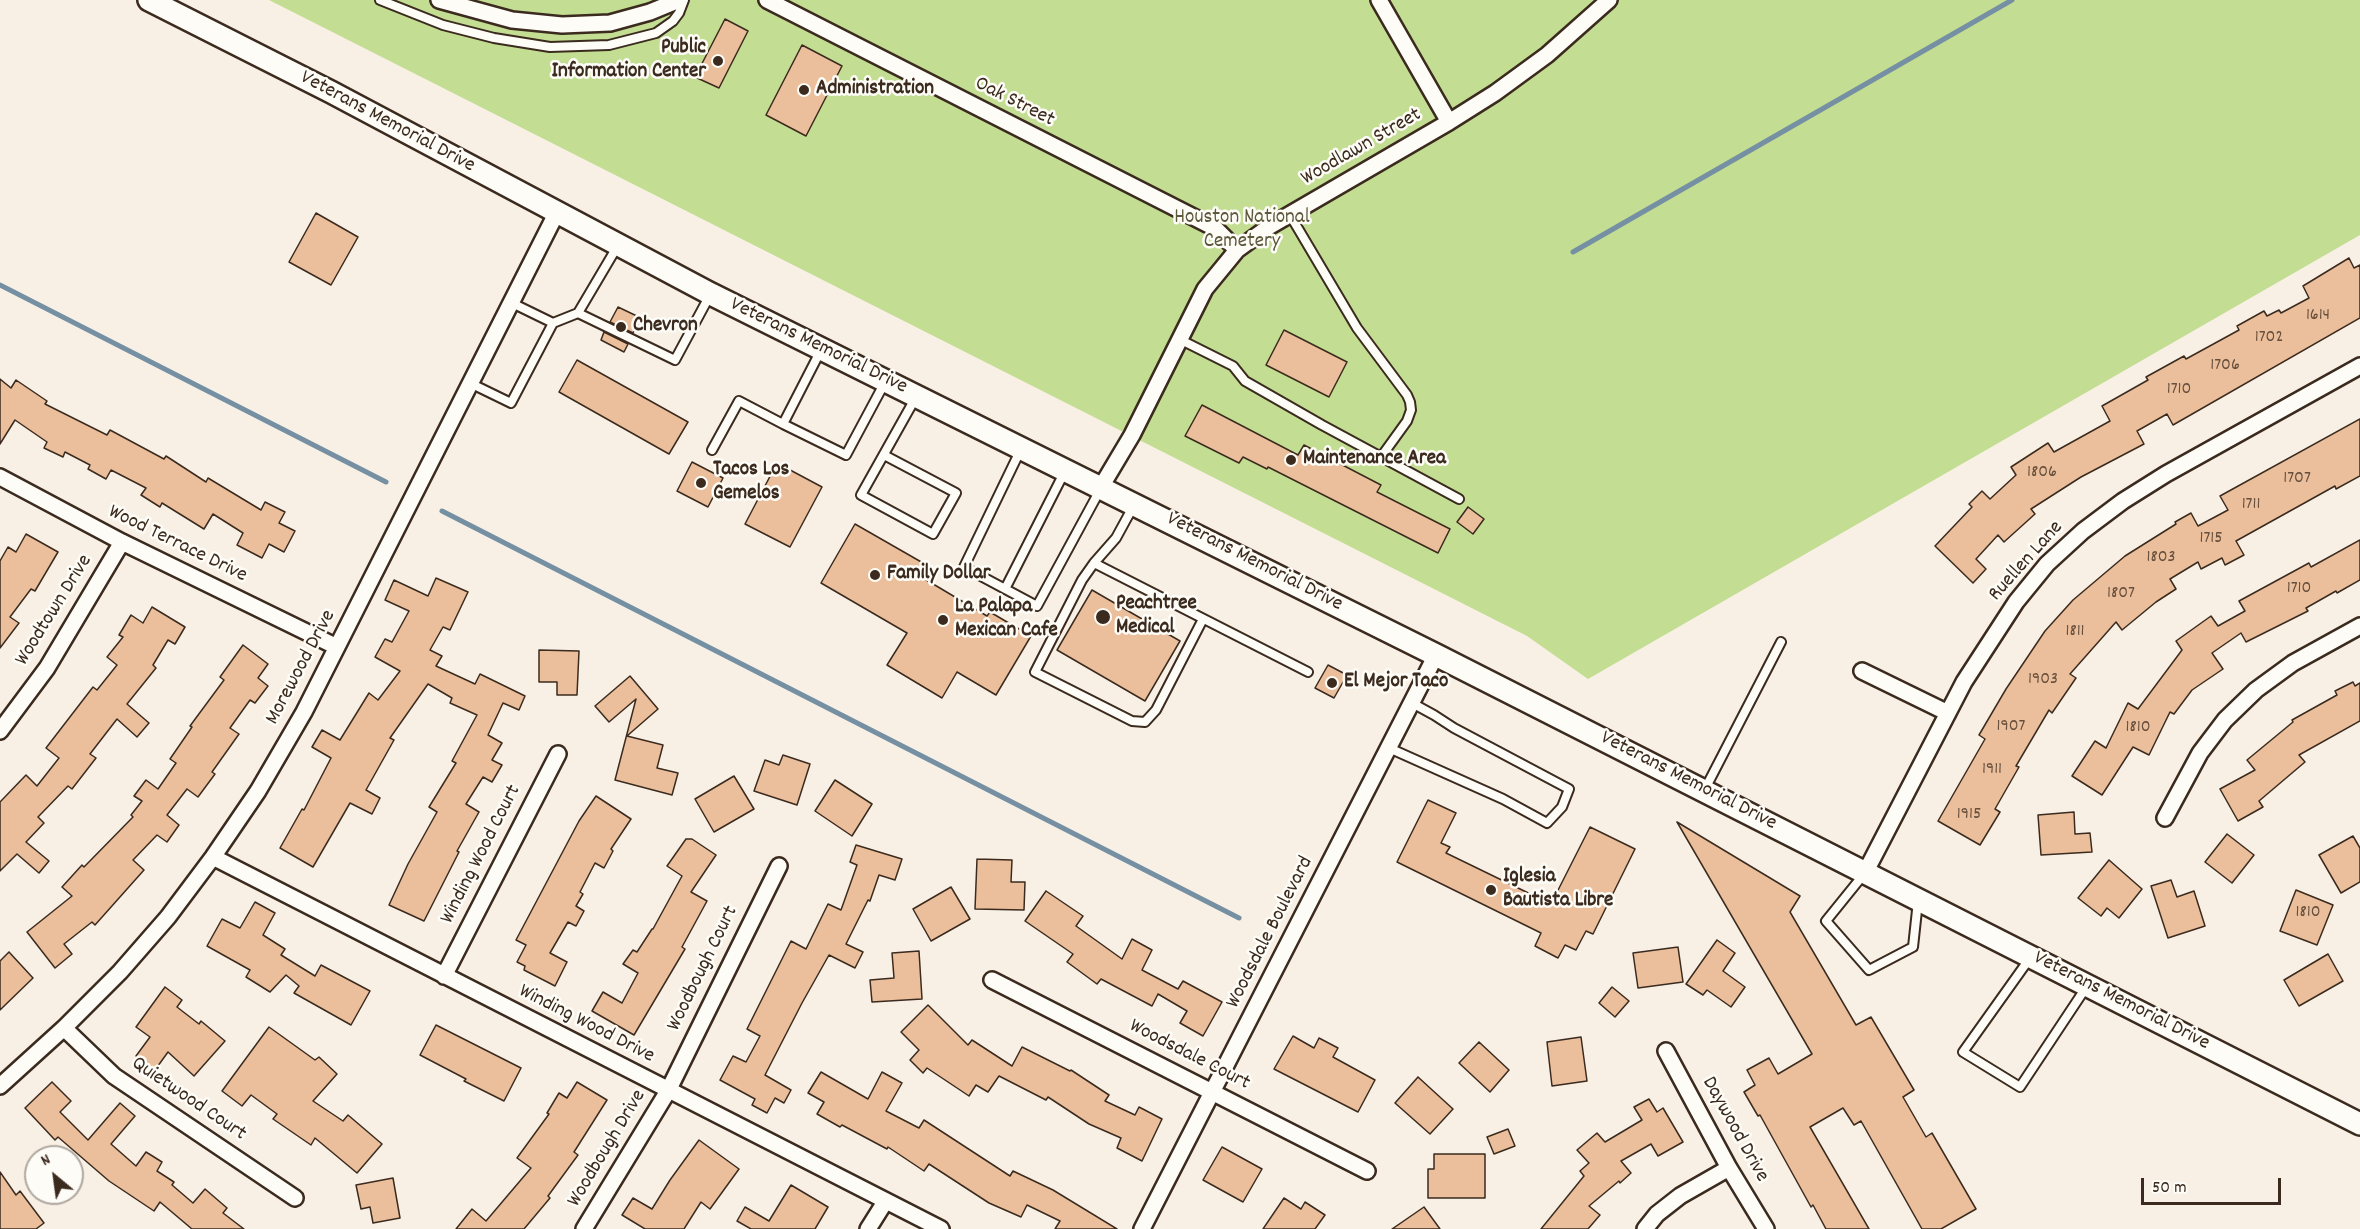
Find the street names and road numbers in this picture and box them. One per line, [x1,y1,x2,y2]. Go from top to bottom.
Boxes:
street label: Veterans Memorial Drive [295,66,479,180]
street label: Oak Street [970,72,1058,134]
street label: Woodlawn Street [1297,103,1427,193]
street label: Veterans Memorial Drive [725,293,911,401]
street label: Wood Terrace Drive [103,500,251,590]
street label: Veterans Memorial Drive [1162,508,1346,618]
street label: Ruellen Lane [1984,517,2070,607]
street label: Woodtown Drive [11,551,99,671]
street label: Morewood Drive [261,606,343,730]
street label: Veterans Memorial Drive [1596,727,1780,837]
street label: Winding Wood Court [436,781,528,929]
street label: Woodsdale Boulevard [1222,853,1320,1013]
street label: Woodbough Court [663,902,745,1036]
street label: Veterans Memorial Drive [2029,947,2213,1057]
street label: Winding Wood Drive [514,980,658,1070]
street label: Woodsdale Court [1124,1015,1254,1097]
street label: Quietwood Court [126,1052,250,1148]
street label: Daywood Drive [1695,1073,1773,1187]
street label: Woodbough Drive [563,1086,653,1212]

